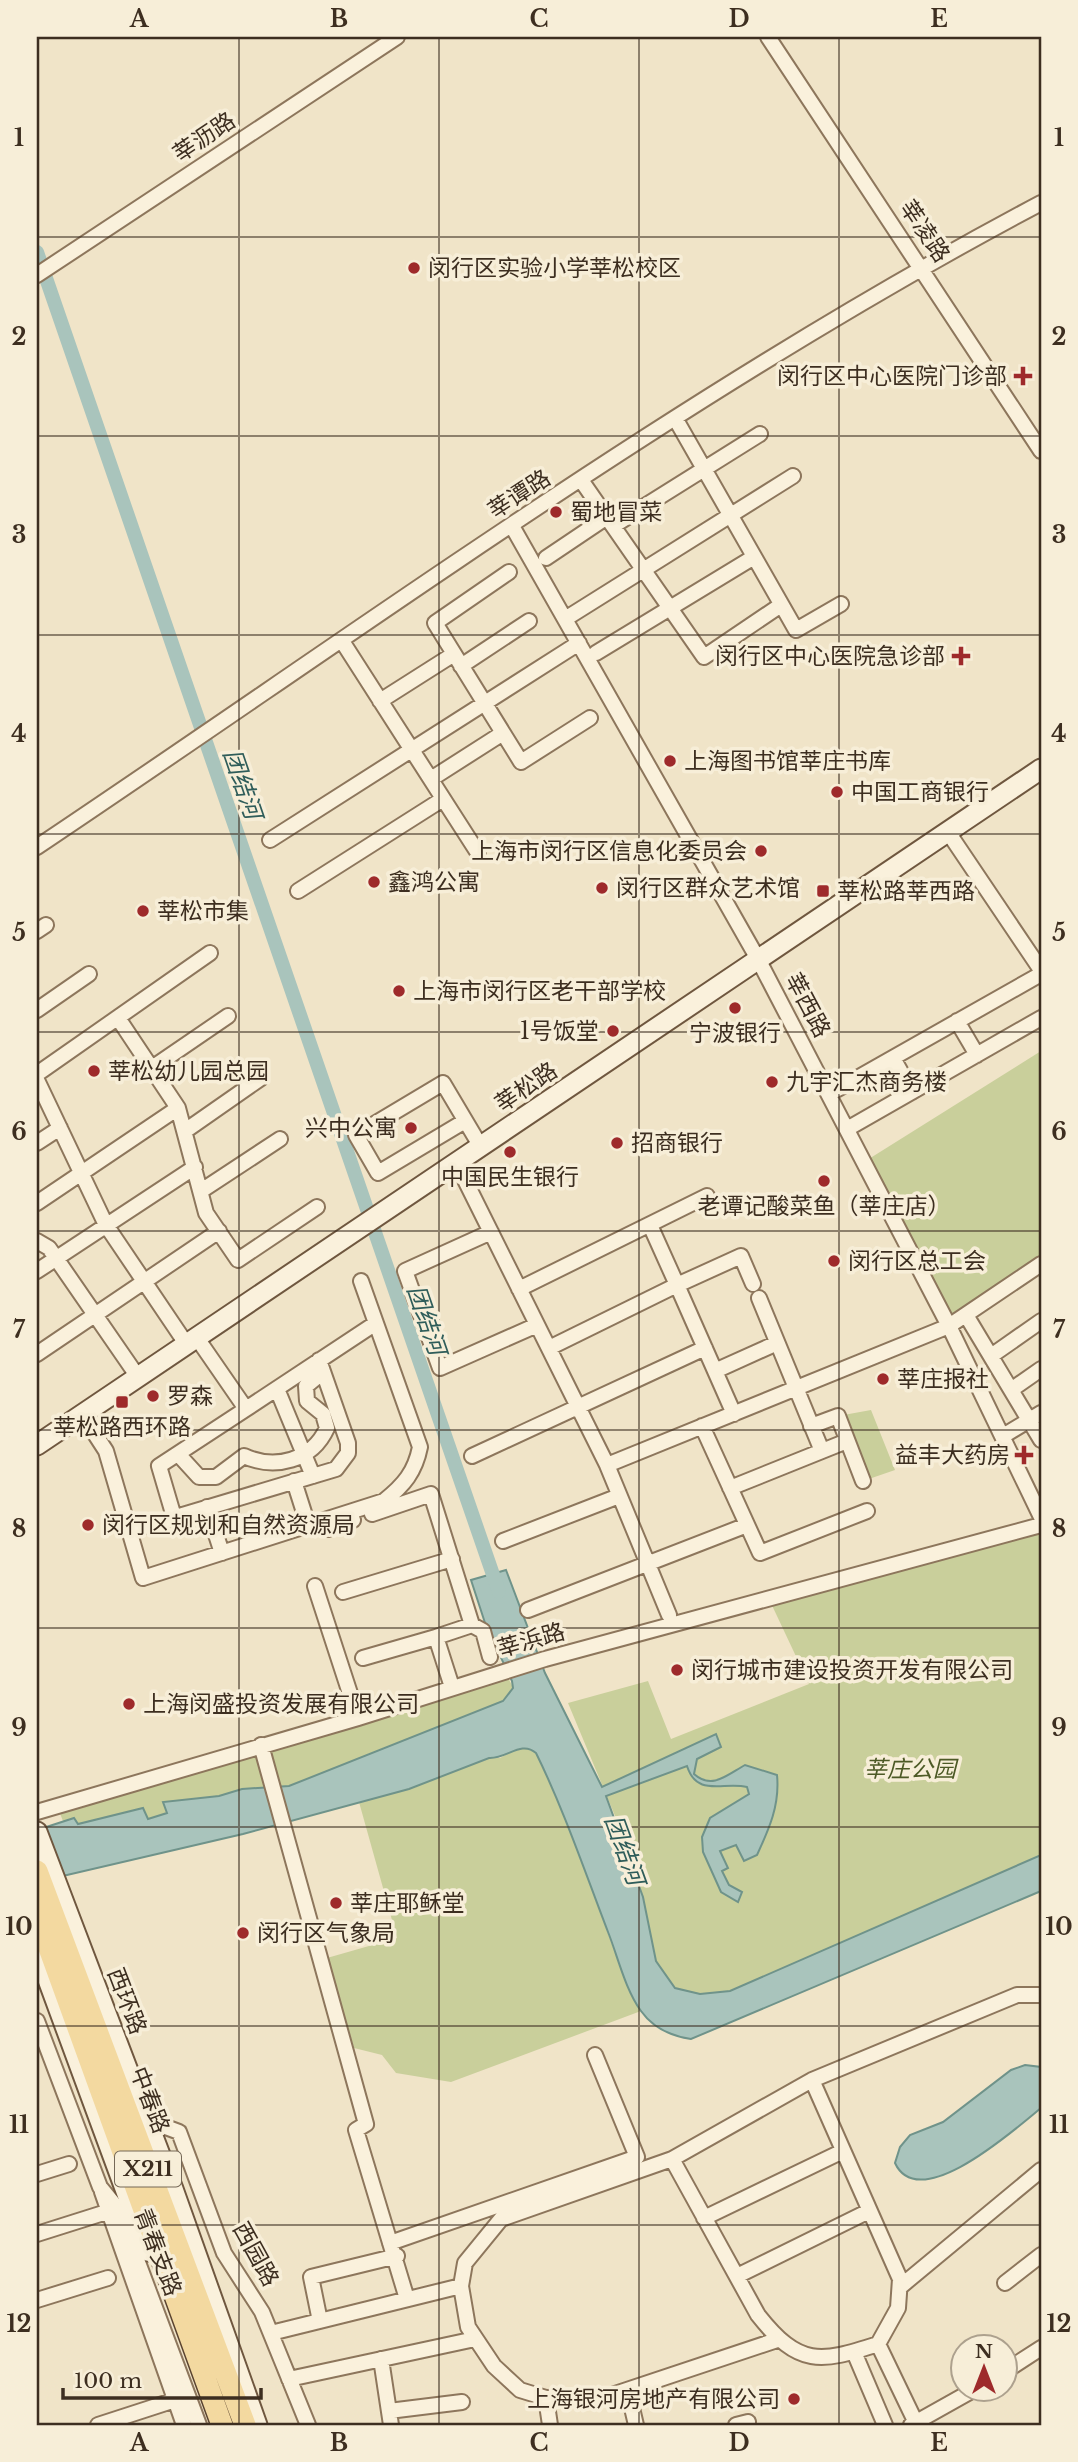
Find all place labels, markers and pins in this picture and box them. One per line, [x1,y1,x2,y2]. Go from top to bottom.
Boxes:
place label: 闵行区实验小学莘松校区 [428,254,681,282]
marker: 闵行区实验小学莘松校区 [406,260,422,276]
place label: 闵行区中心医院门诊部 [777,362,1007,390]
marker: 闵行区中心医院门诊部 [1013,366,1033,386]
place label: 蜀地冒菜 [570,498,662,526]
marker: 蜀地冒菜 [548,504,564,520]
place label: 闵行区中心医院急诊部 [715,642,945,670]
marker: 闵行区中心医院急诊部 [951,646,971,666]
place label: 上海图书馆莘庄书库 [684,747,891,775]
marker: 上海图书馆莘庄书库 [662,753,678,769]
place label: 中国工商银行 [851,778,989,806]
marker: 中国工商银行 [829,784,845,800]
place label: 上海市闵行区信息化委员会 [471,837,747,865]
marker: 上海市闵行区信息化委员会 [753,843,769,859]
place label: 鑫鸿公寓 [388,868,480,896]
marker: 鑫鸿公寓 [366,874,382,890]
place label: 闵行区群众艺术馆 [616,874,800,902]
place label: 莘松路莘西路 [837,877,975,905]
marker: 闵行区群众艺术馆 [594,880,610,896]
marker: 莘松路莘西路 [815,883,831,899]
place label: 莘松市集 [157,897,249,925]
marker: 莘松市集 [135,903,151,919]
place label: 上海市闵行区老干部学校 [413,977,666,1005]
marker: 上海市闵行区老干部学校 [391,983,407,999]
marker: 宁波银行 [727,1000,743,1016]
place label: 1号饭堂 [520,1017,599,1045]
place label: 宁波银行 [689,1019,781,1047]
marker: 1号饭堂 [605,1023,621,1039]
place label: 莘松幼儿园总园 [108,1057,269,1085]
marker: 莘松幼儿园总园 [86,1063,102,1079]
place label: 九宇汇杰商务楼 [786,1068,947,1096]
marker: 九宇汇杰商务楼 [764,1074,780,1090]
place label: 兴中公寓 [305,1114,397,1142]
marker: 兴中公寓 [403,1120,419,1136]
place label: 招商银行 [631,1129,723,1157]
marker: 招商银行 [609,1135,625,1151]
marker: 中国民生银行 [502,1144,518,1160]
place label: 中国民生银行 [441,1163,579,1191]
marker: 老谭记酸菜鱼（莘庄店） [816,1173,832,1189]
place label: 老谭记酸菜鱼（莘庄店） [698,1192,951,1220]
place label: 闵行区总工会 [848,1247,986,1275]
marker: 闵行区总工会 [826,1253,842,1269]
place label: 莘庄报社 [897,1365,989,1393]
marker: 莘庄报社 [875,1371,891,1387]
place label: 罗森 [167,1382,213,1410]
marker: 罗森 [145,1388,161,1404]
marker: 莘松路西环路 [114,1394,130,1410]
place label: 莘松路西环路 [53,1413,191,1441]
place label: 益丰大药房 [895,1441,1010,1469]
marker: 益丰大药房 [1016,1447,1032,1463]
place label: 闵行区规划和自然资源局 [102,1511,355,1539]
marker: 闵行区规划和自然资源局 [80,1517,96,1533]
place label: 闵行城市建设投资开发有限公司 [691,1656,1013,1684]
marker: 闵行城市建设投资开发有限公司 [669,1662,685,1678]
place label: 上海闵盛投资发展有限公司 [143,1690,419,1718]
marker: 上海闵盛投资发展有限公司 [121,1696,137,1712]
place label: 莘庄耶稣堂 [350,1889,465,1917]
marker: 莘庄耶稣堂 [328,1895,344,1911]
place label: 闵行区气象局 [257,1919,395,1947]
marker: 闵行区气象局 [235,1925,251,1941]
place label: 上海银河房地产有限公司 [527,2385,780,2413]
marker: 上海银河房地产有限公司 [786,2391,802,2407]

